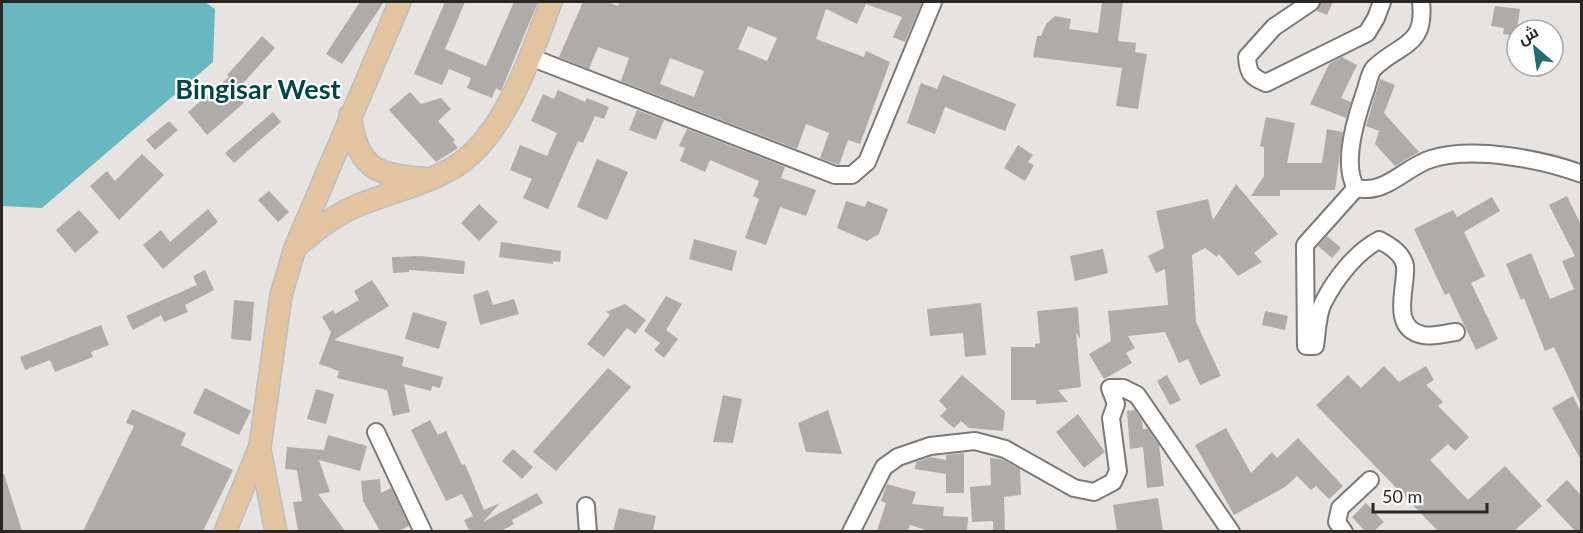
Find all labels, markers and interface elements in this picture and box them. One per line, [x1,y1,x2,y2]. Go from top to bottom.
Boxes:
north arrow [1505,18,1565,78]
text: ش [1514,21,1542,49]
district label: Bingisar West [175,72,341,105]
scale bar [1373,476,1487,514]
text: 50 m [1382,485,1422,507]

